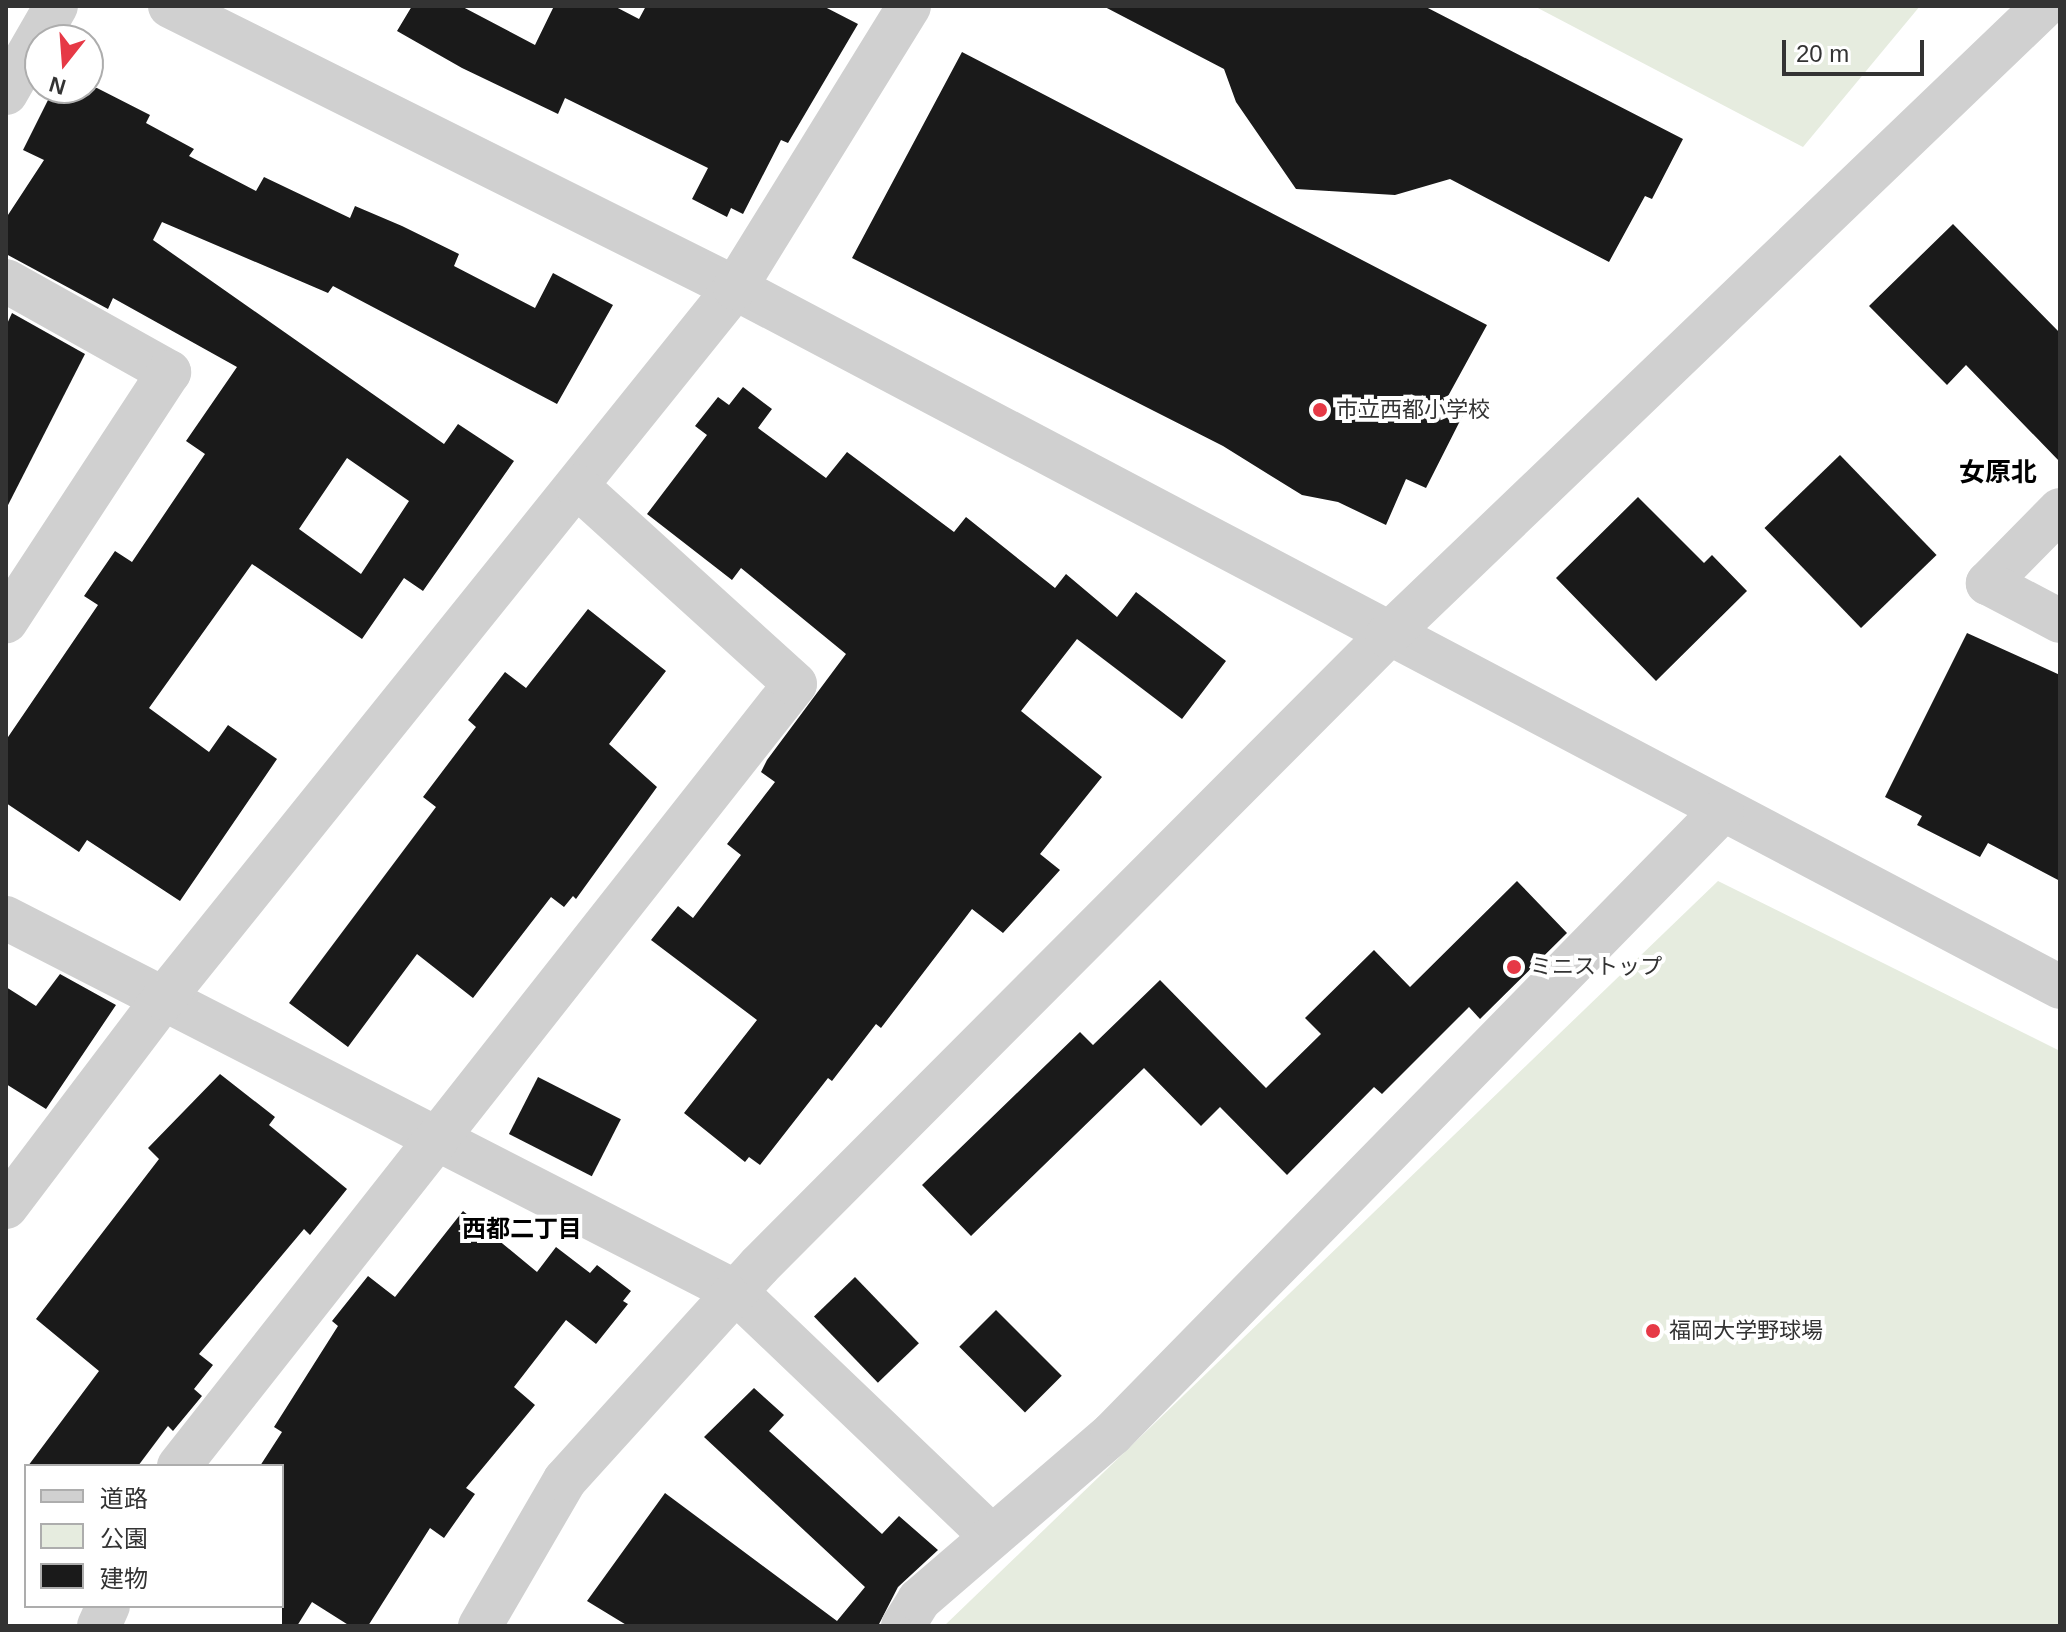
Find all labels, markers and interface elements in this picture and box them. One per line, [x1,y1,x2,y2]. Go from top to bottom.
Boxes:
north arrow [24,24,104,104]
scale bar [1786,24,1928,74]
text: 20 m [1796,40,1849,67]
text: N [46,71,69,100]
place label: 市立西都小学校 [1336,397,1490,423]
marker: 市立西都小学校 [1311,401,1329,419]
district label: 女原北 [1959,457,2037,489]
place label: ミニストップ [1530,954,1662,980]
marker: ミニストップ [1505,958,1523,976]
district label: 西都二丁目 [462,1215,582,1243]
place label: 福岡大学野球場 [1669,1318,1823,1344]
marker: 福岡大学野球場 [1644,1322,1662,1340]
legend [24,1464,284,1608]
text: 道路 [100,1485,148,1512]
text: 公園 [100,1525,148,1552]
text: 建物 [100,1565,148,1592]

